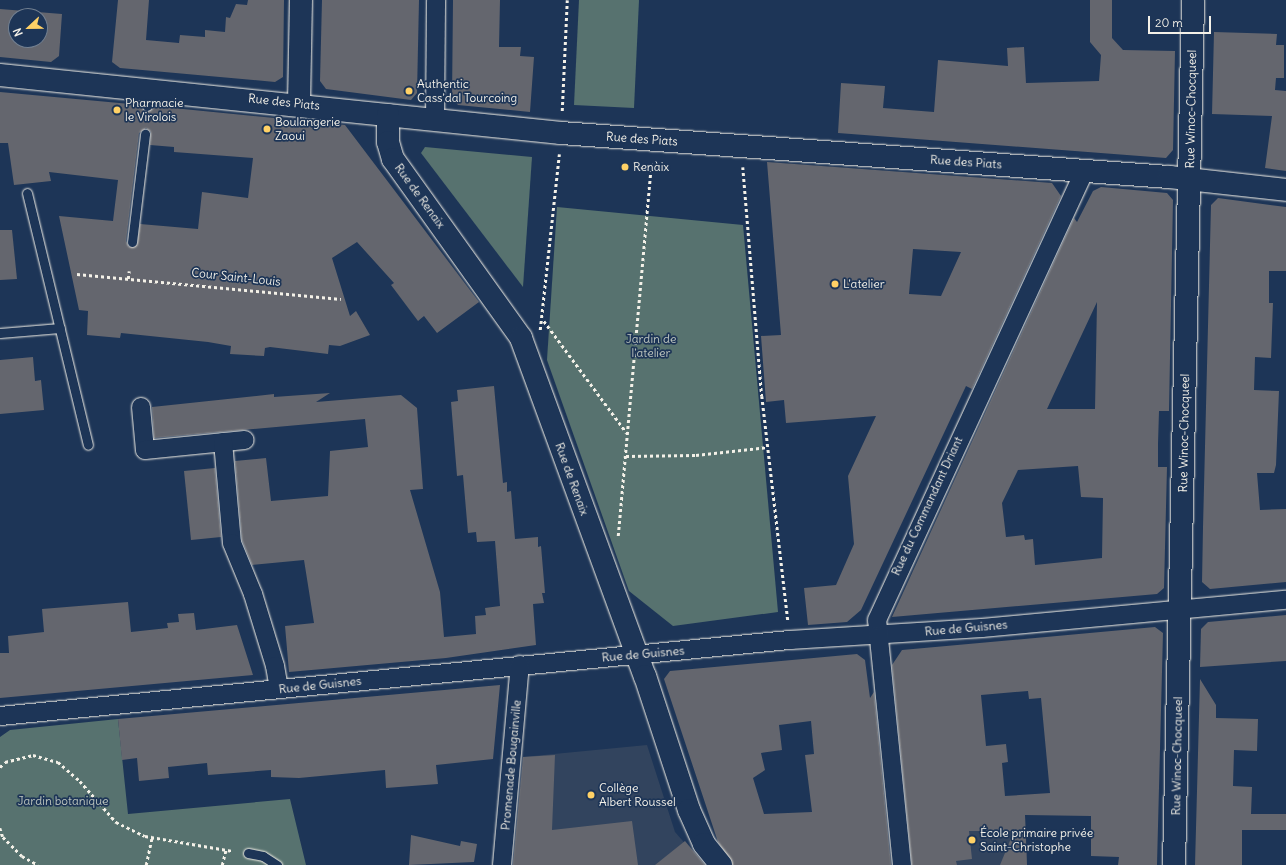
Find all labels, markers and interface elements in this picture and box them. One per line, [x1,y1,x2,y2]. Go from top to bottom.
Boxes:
north arrow [8,8,48,48]
scale bar [1150,8,1213,34]
text: 20 m [1155,15,1183,30]
text: N [10,26,26,38]
street label: Rue Winoc-Chocqueel [1183,50,1199,168]
place label: Authentic Cass'dal Tourcoing [417,77,517,105]
marker: Authentic Cass'dal Tourcoing [404,86,414,96]
street label: Rue des Piats [248,91,320,113]
place label: Pharmacie le Virolois [125,96,183,124]
marker: Pharmacie le Virolois [112,105,122,115]
place label: Boulangerie Zaoui [275,115,340,143]
marker: Boulangerie Zaoui [262,124,272,134]
street label: Rue des Piats [606,129,678,149]
street label: Rue des Piats [930,152,1002,172]
place label: Renaix [633,160,669,174]
street label: Rue de Renaix [392,161,448,231]
marker: Renaix [620,162,630,172]
street label: Cour Saint-Louis [191,265,281,289]
place label: L'atelier [843,277,885,291]
marker: L'atelier [830,279,840,289]
park label: Jardin de l'atelier [626,332,676,360]
street label: Rue Winoc-Chocqueel [1176,374,1192,492]
street label: Rue du Commandant Driant [888,434,966,578]
street label: Rue de Renaix [552,441,592,517]
street label: Rue de Guisnes [924,617,1008,639]
street label: Rue de Guisnes [601,643,685,665]
street label: Rue de Guisnes [278,674,362,696]
street label: Rue Winoc-Chocqueel [1169,697,1185,815]
street label: Promenade Bougainville [498,699,524,831]
place label: Collège Albert Roussel [599,781,676,809]
marker: Collège Albert Roussel [586,790,596,800]
park label: Jardin botanique [17,794,109,808]
place label: École primaire privée Saint-Christophe [980,826,1093,854]
marker: École primaire privée Saint-Christophe [967,835,977,845]

